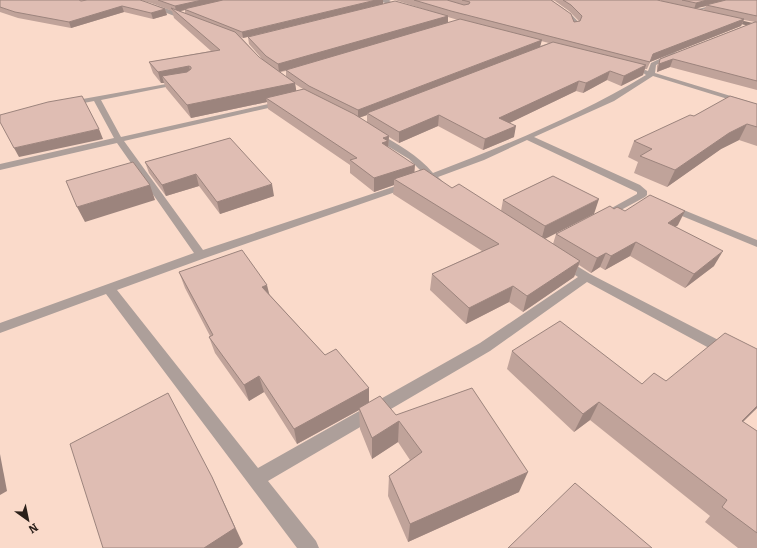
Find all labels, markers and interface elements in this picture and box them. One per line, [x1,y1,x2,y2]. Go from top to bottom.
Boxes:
north arrow [8,500,48,540]
text: N [26,520,40,536]

